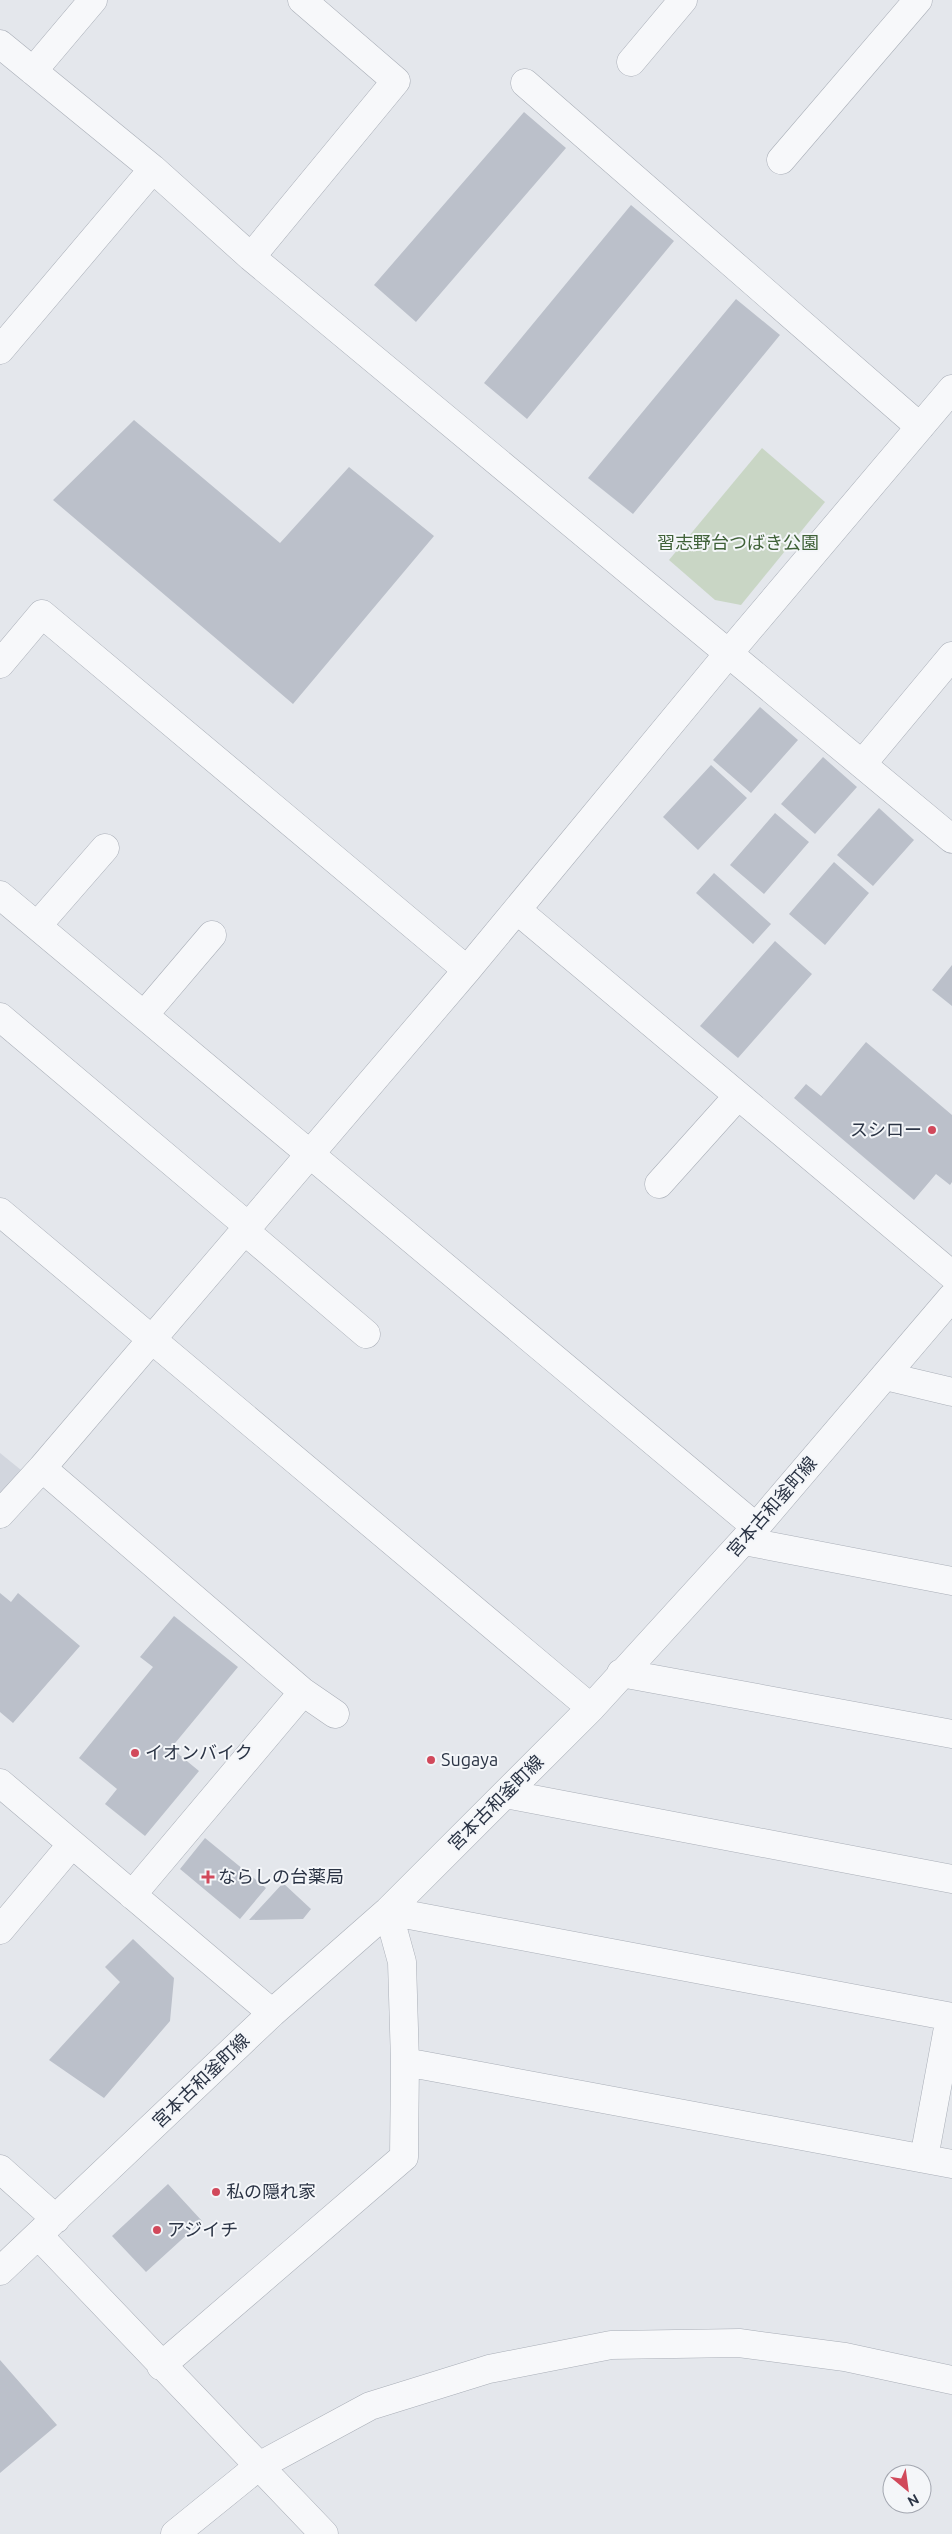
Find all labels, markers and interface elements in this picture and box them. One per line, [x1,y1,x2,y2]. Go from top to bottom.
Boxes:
park label: 習志野台つばき公園 [657,532,819,552]
place label: スシロー [850,1119,922,1139]
marker: スシロー [926,1124,938,1136]
street label: 宮本古和釜町線 [722,1452,820,1560]
place label: イオンバイク [145,1742,253,1762]
marker: イオンバイク [129,1747,141,1759]
place label: Sugaya [441,1749,498,1769]
street label: 宮本古和釜町線 [444,1751,547,1854]
marker: Sugaya [425,1754,437,1766]
place label: ならしの台薬局 [218,1866,344,1886]
marker: ならしの台薬局 [202,1871,214,1883]
street label: 宮本古和釜町線 [148,2029,253,2131]
place label: 私の隠れ家 [226,2181,316,2201]
marker: 私の隠れ家 [210,2186,222,2198]
place label: アジイチ [167,2219,238,2239]
marker: アジイチ [151,2224,163,2236]
north arrow [882,2464,932,2514]
text: N [905,2491,922,2510]

